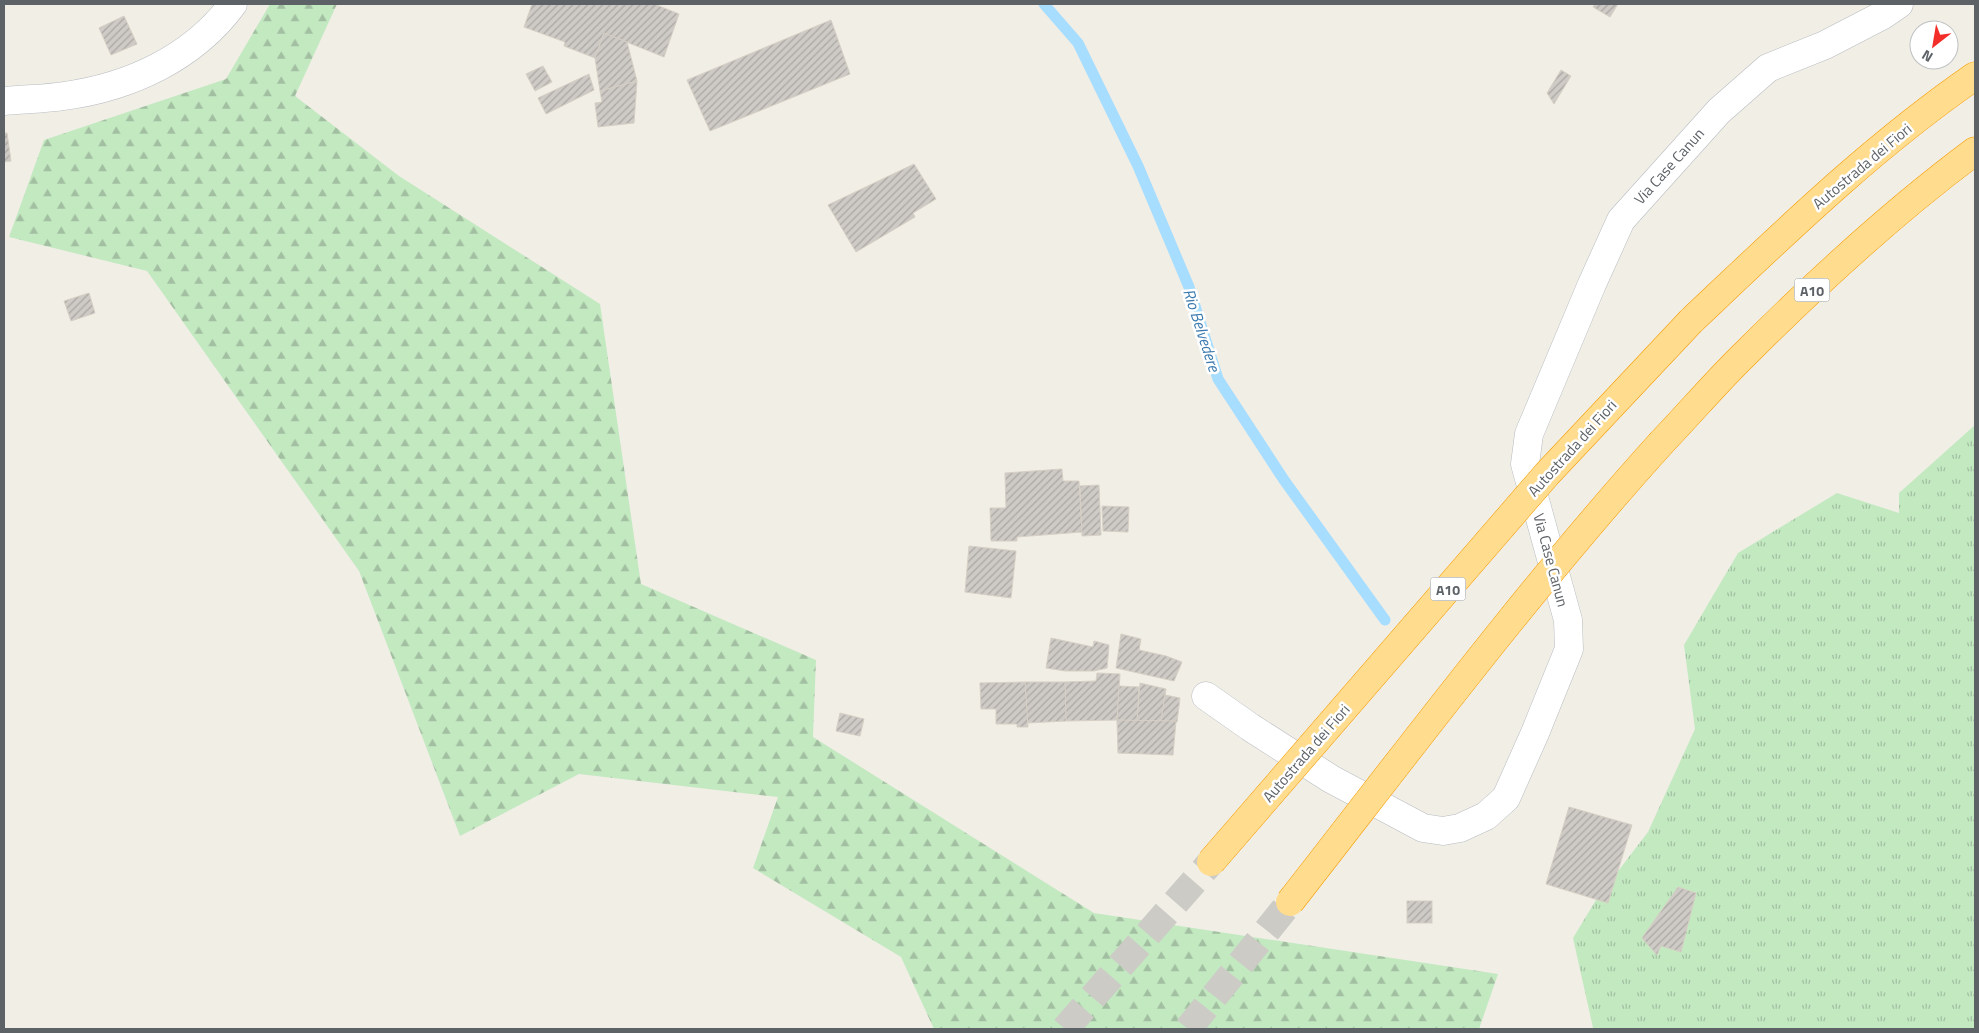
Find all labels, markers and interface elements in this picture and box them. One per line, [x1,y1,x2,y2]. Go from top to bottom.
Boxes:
north arrow [1909,20,1959,70]
text: N [1917,45,1937,68]
street label: Autostrada dei Fiori [1807,118,1917,214]
street label: Via Case Canun [1628,123,1710,209]
road number: A10 [1794,278,1830,302]
water label: Rio Belvedere [1177,285,1227,376]
street label: Autostrada dei Fiori [1522,394,1622,502]
street label: Via Case Canun [1527,511,1575,609]
road number: A10 [1430,578,1466,600]
street label: Autostrada dei Fiori [1257,699,1355,807]

